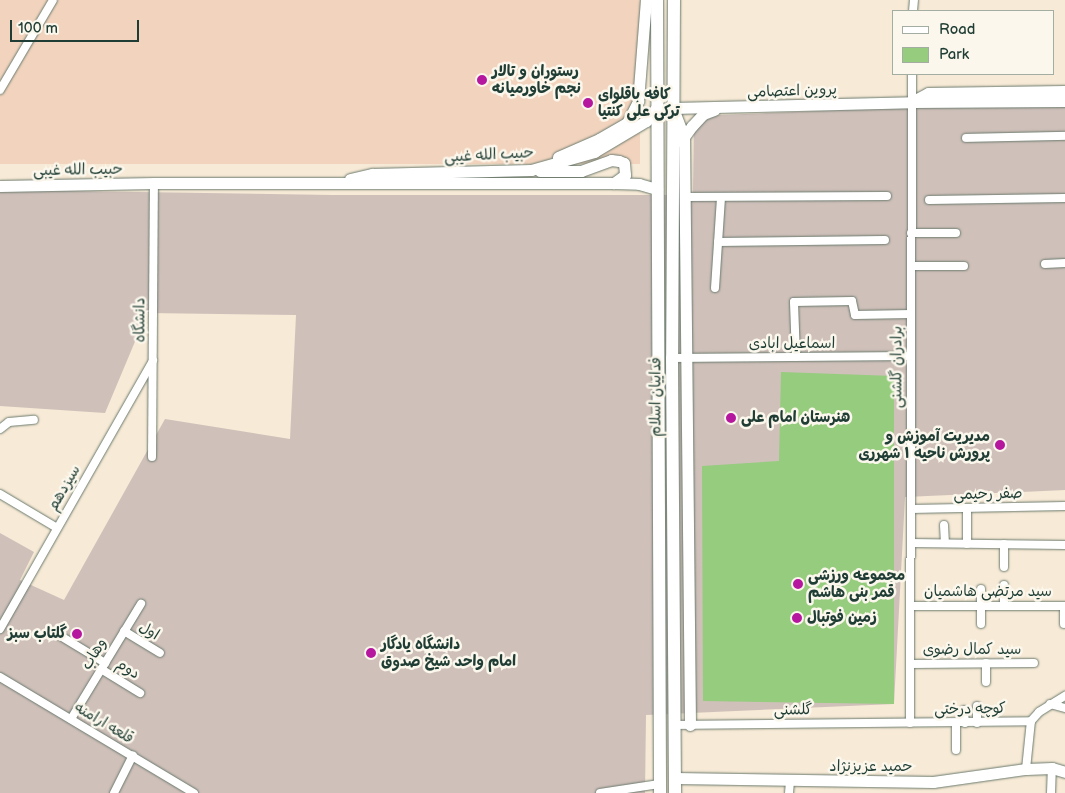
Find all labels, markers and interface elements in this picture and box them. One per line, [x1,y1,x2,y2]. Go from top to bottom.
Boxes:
scale bar [12,10,141,42]
legend [892,10,1055,75]
text: 100 m [18,19,58,38]
text: Road [939,20,975,39]
text: Park [939,45,969,64]
place label: رستوران و تالار نجم خاورمیانه [492,62,581,97]
marker: رستوران و تالار نجم خاورمیانه [476,74,488,86]
street label: پروین اعتصامی [747,80,837,102]
place label: کافه باقلوای ترکی علی کنتیا [598,85,679,120]
marker: کافه باقلوای ترکی علی کنتیا [582,97,594,109]
street label: حبیب الله غیبی [444,144,534,166]
street label: حبیب الله غیبی [33,160,123,180]
street label: دانشگاه [131,298,149,342]
street label: برادران گلشنی [888,326,906,408]
street label: اسماعیل ابادی [749,335,835,353]
street label: فداییان اسلام [647,357,665,437]
place label: هنرستان امام علی [741,409,850,427]
marker: هنرستان امام علی [725,412,737,424]
place label: مدیریت آموزش و پرورش ناحیه ۱ شهرری [858,427,990,462]
marker: مدیریت آموزش و پرورش ناحیه ۱ شهرری [994,439,1006,451]
street label: سیزدهم [44,462,84,514]
street label: صفر رحیمی [953,484,1023,504]
place label: مجموعه ورزشی قمر بنی هاشم [808,566,905,601]
marker: مجموعه ورزشی قمر بنی هاشم [792,578,804,590]
street label: سید مرتضی هاشمیان [924,583,1052,601]
place label: زمین فوتبال [807,609,877,627]
marker: زمین فوتبال [791,612,803,624]
street label: اول [135,618,163,644]
place label: گلتاب سبز [8,625,67,643]
marker: گلتاب سبز [71,628,83,640]
street label: وهاب [78,635,110,673]
place label: دانشگاه یادگار امام واحد شیخ صدوق [381,635,516,670]
street label: سید کمال رضوی [923,641,1021,659]
marker: دانشگاه یادگار امام واحد شیخ صدوق [365,647,377,659]
street label: دوم [113,655,143,683]
street label: قلعه ارامنه [71,698,137,748]
street label: کوچه درختی [934,699,1006,719]
street label: گلشنی [774,701,812,719]
street label: حمید عزیزنژاد [829,758,913,776]

